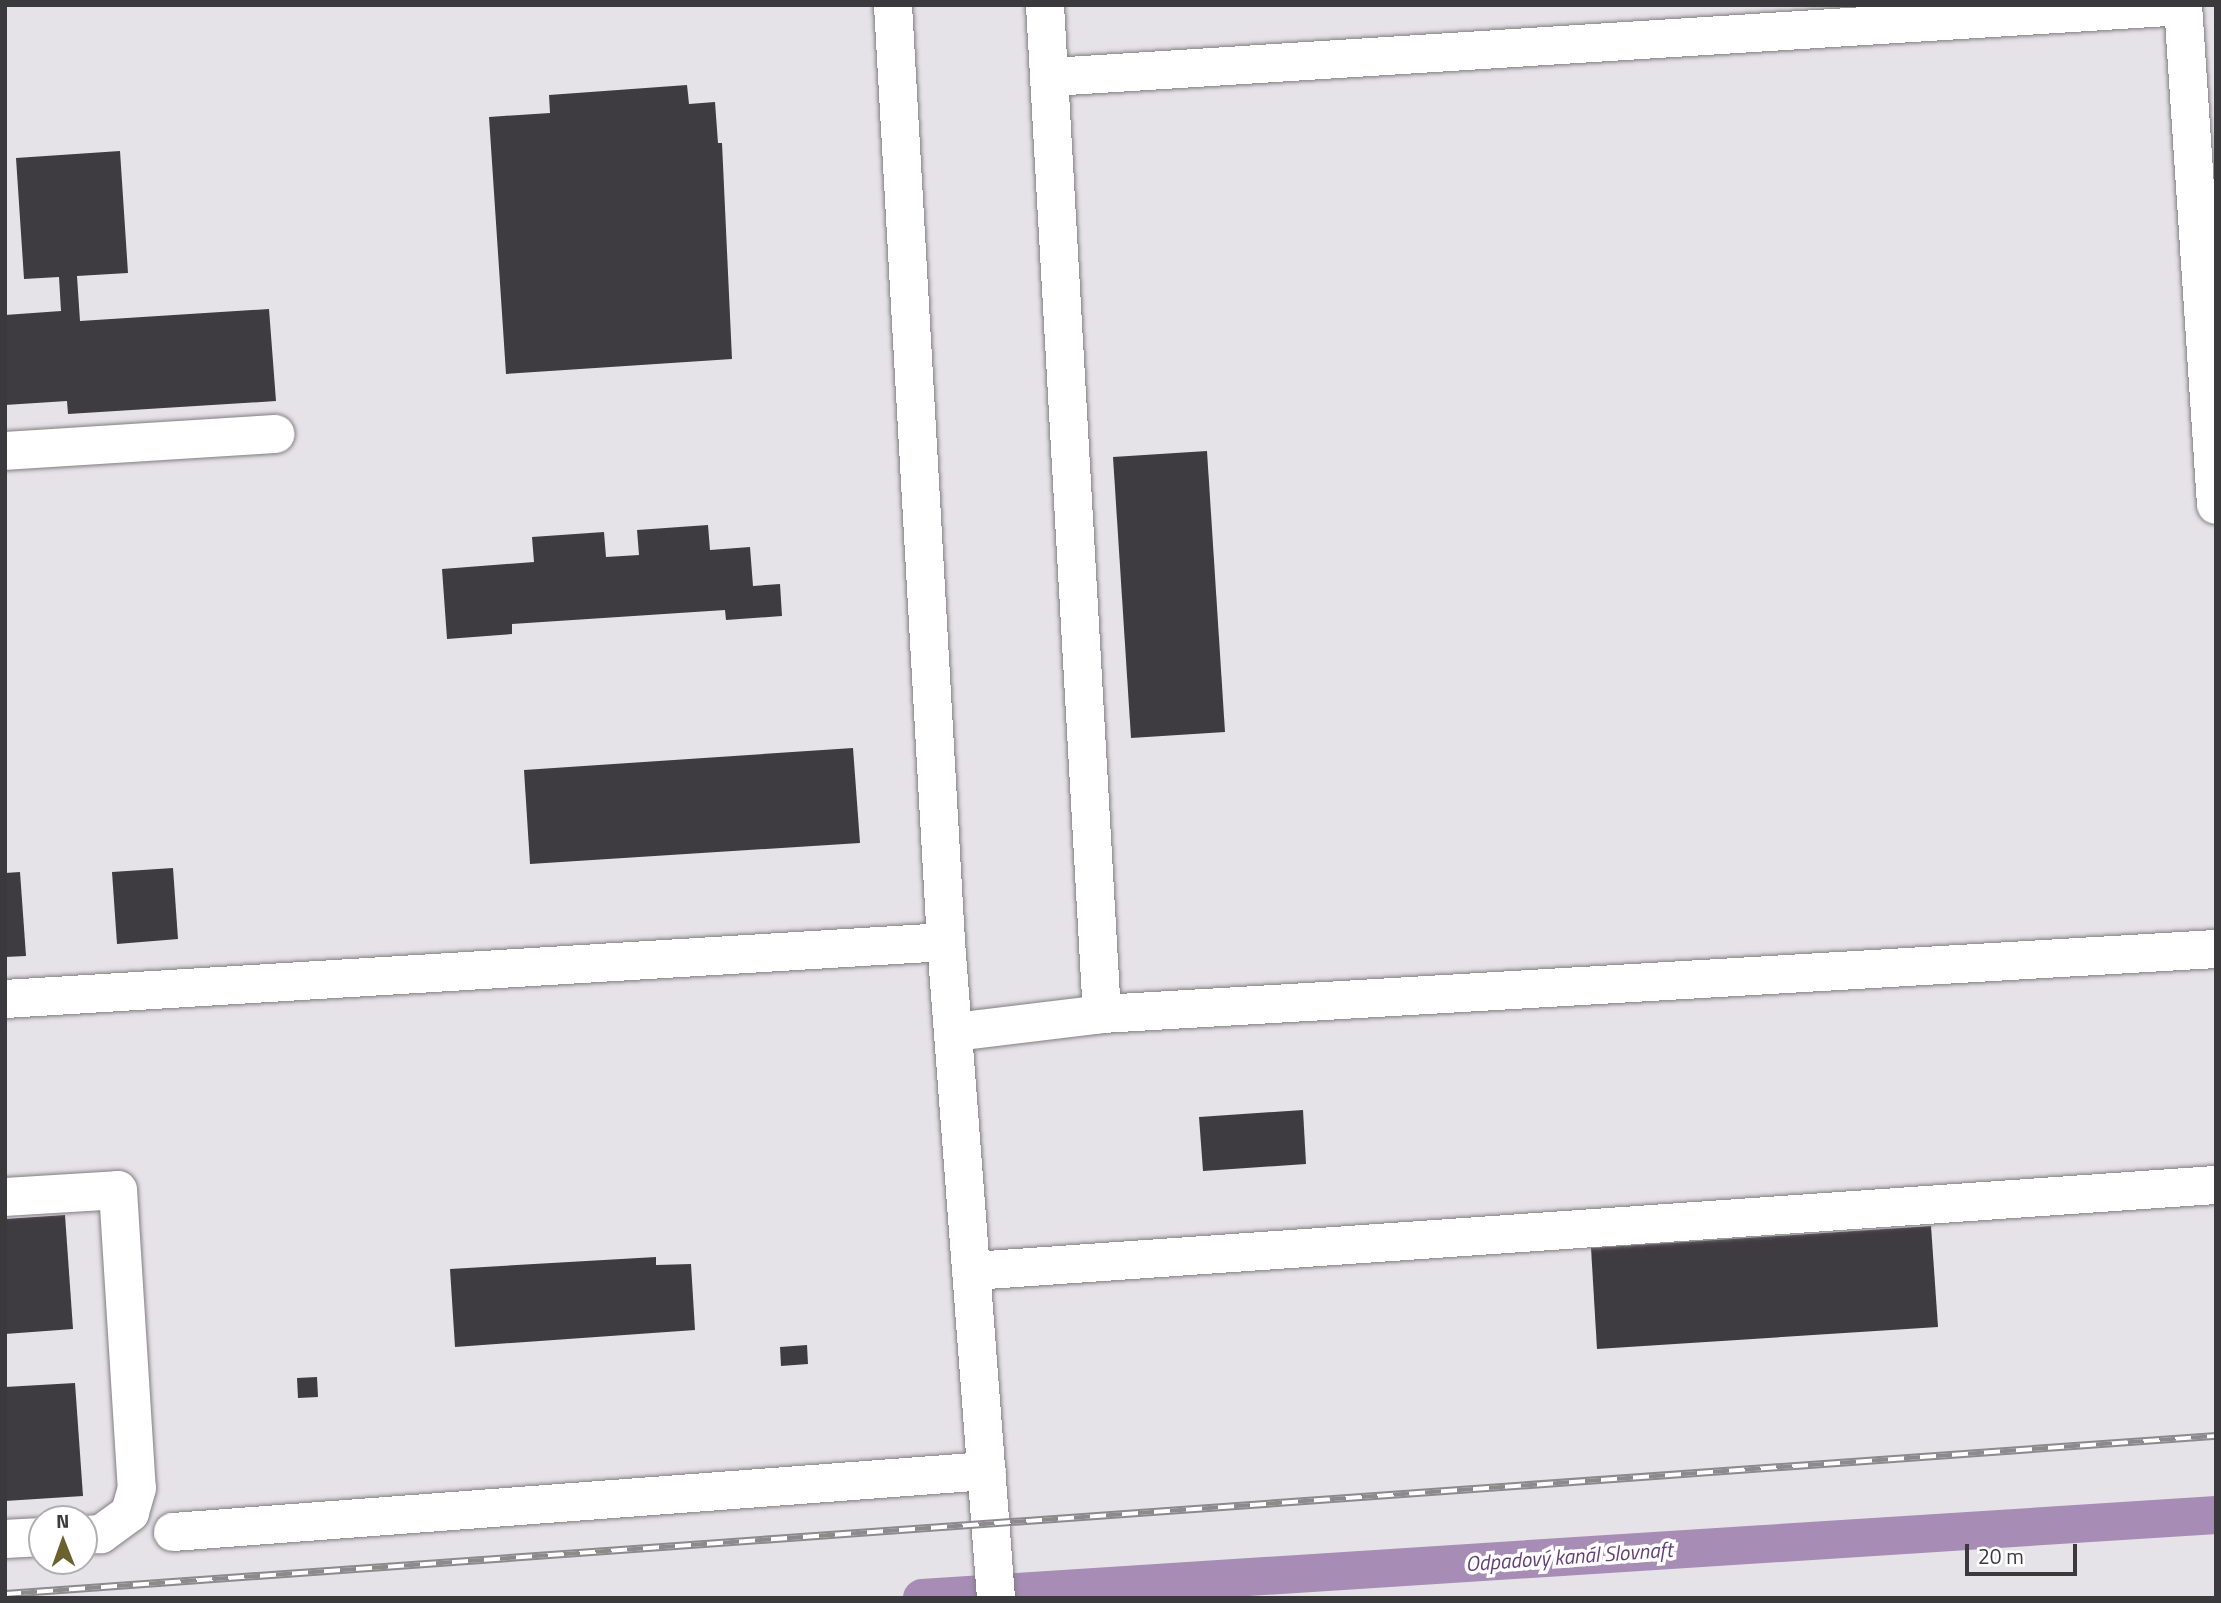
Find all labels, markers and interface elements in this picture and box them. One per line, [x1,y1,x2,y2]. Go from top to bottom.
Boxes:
north arrow [28,1505,98,1575]
text: N [56,1506,69,1535]
scale bar [1969,1530,2081,1574]
water label: Odpadový kanál Slovnaft [1465,1536,1673,1576]
text: 20 m [1978,1540,2024,1572]

